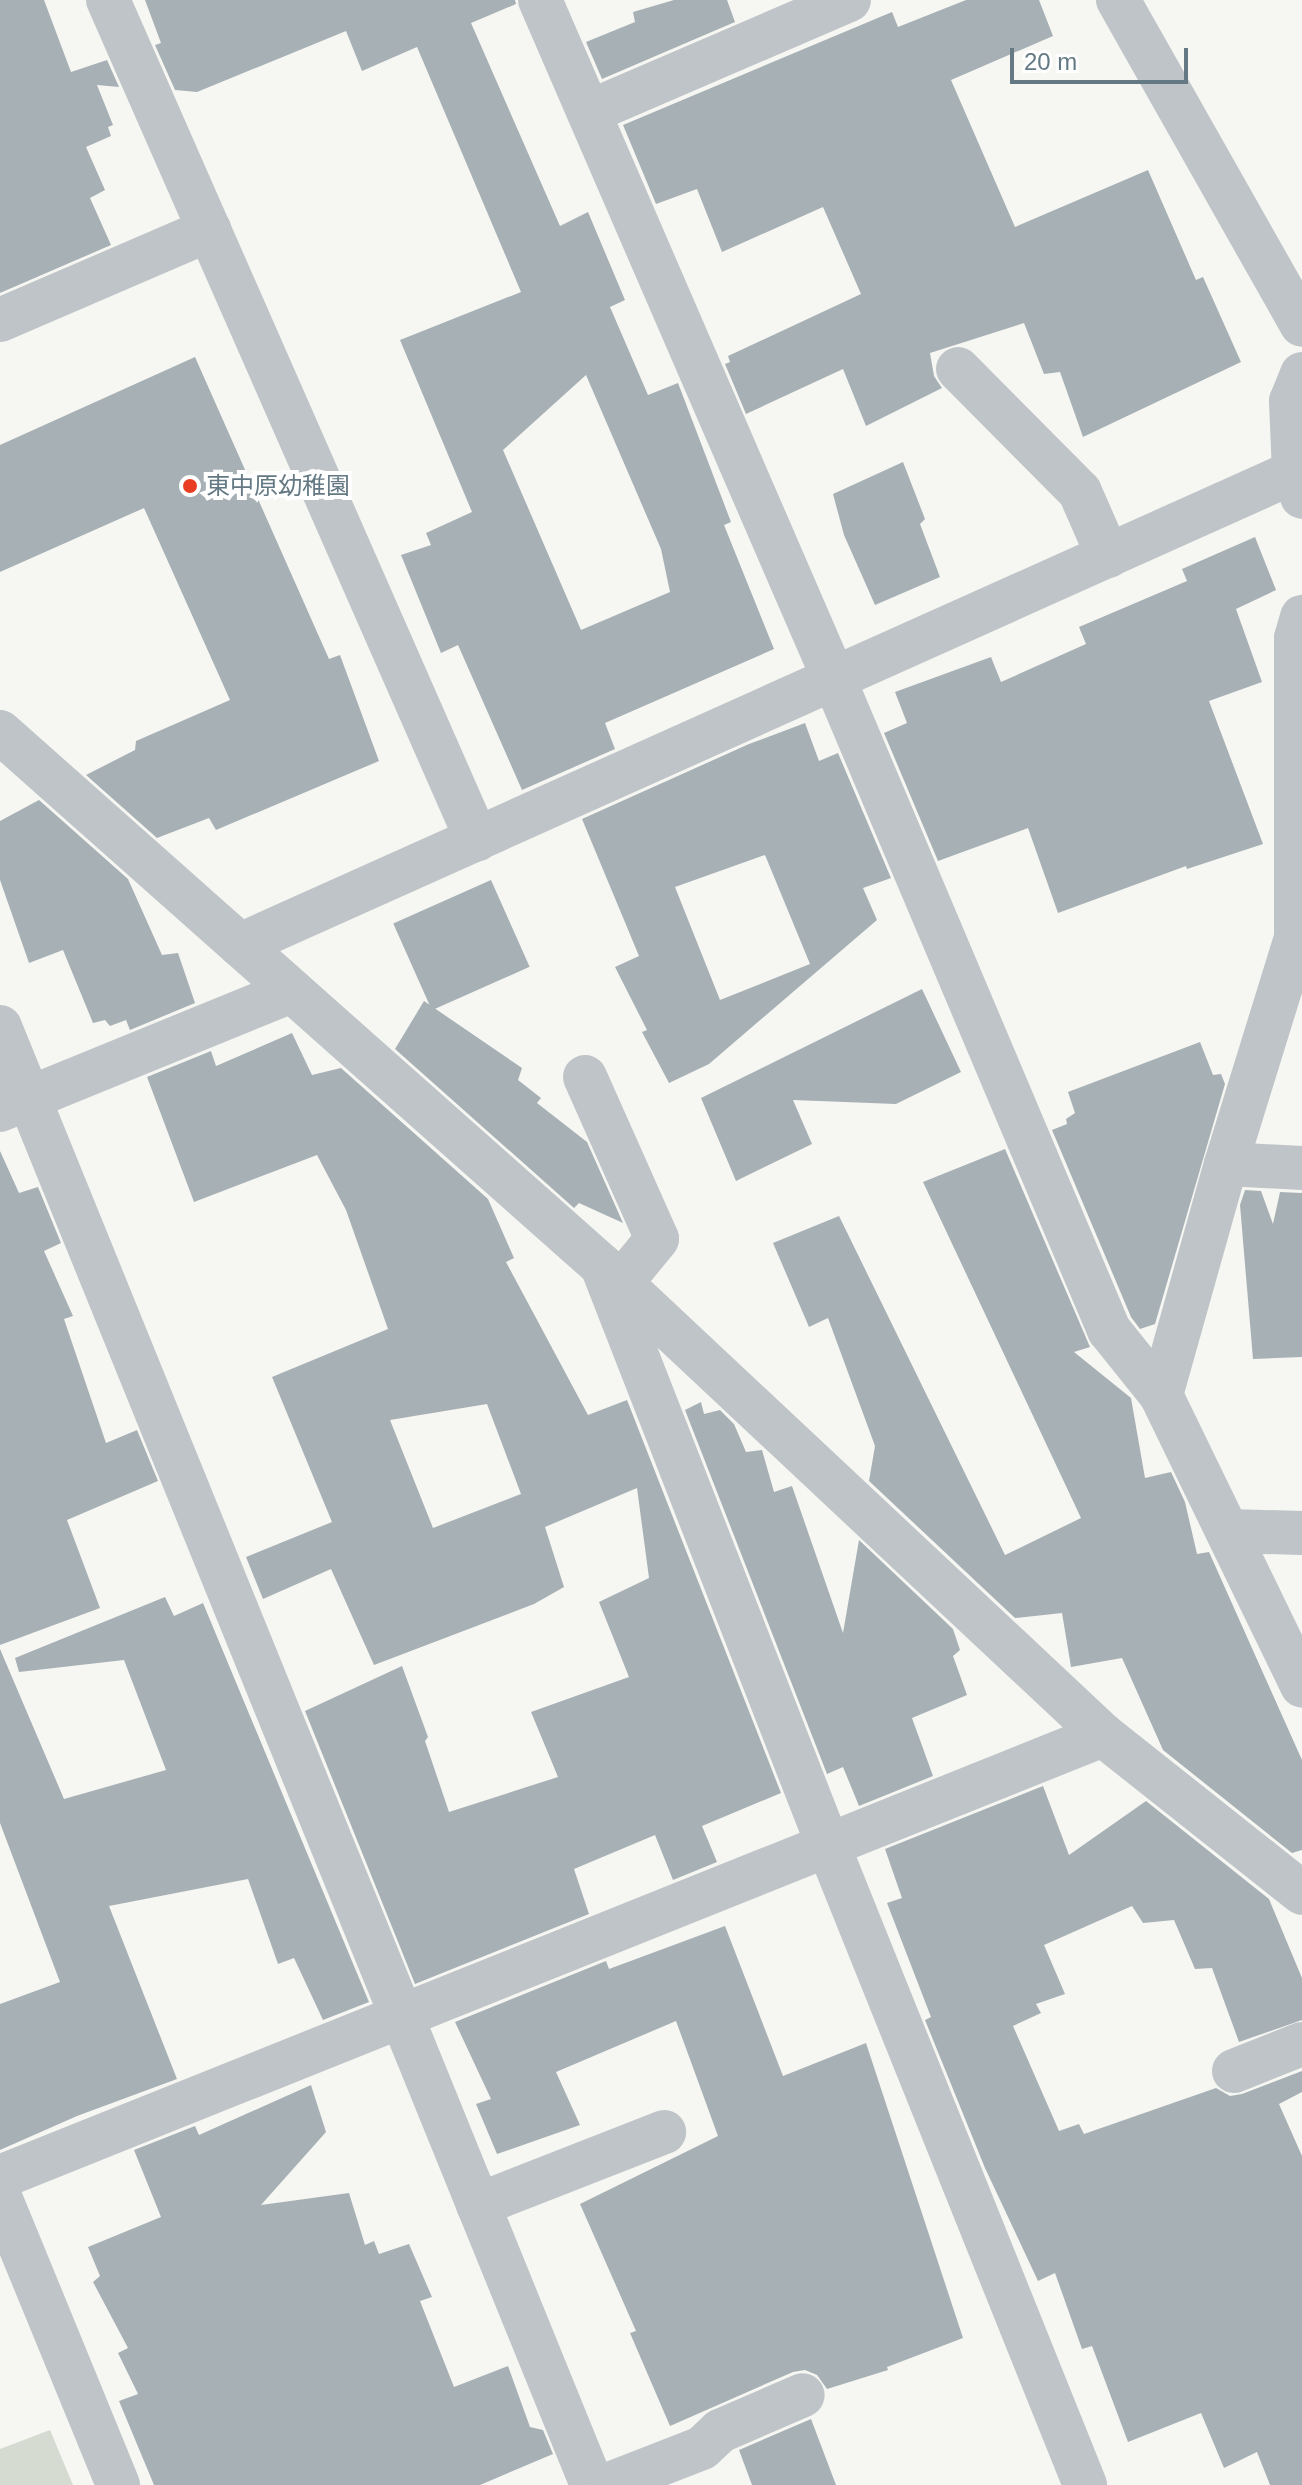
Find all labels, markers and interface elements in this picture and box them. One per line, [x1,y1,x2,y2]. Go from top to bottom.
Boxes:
scale bar [1014,32,1192,82]
text: 20 m [1024,48,1077,75]
place label: 東中原幼稚園 [206,472,350,500]
marker: 東中原幼稚園 [181,477,199,495]

